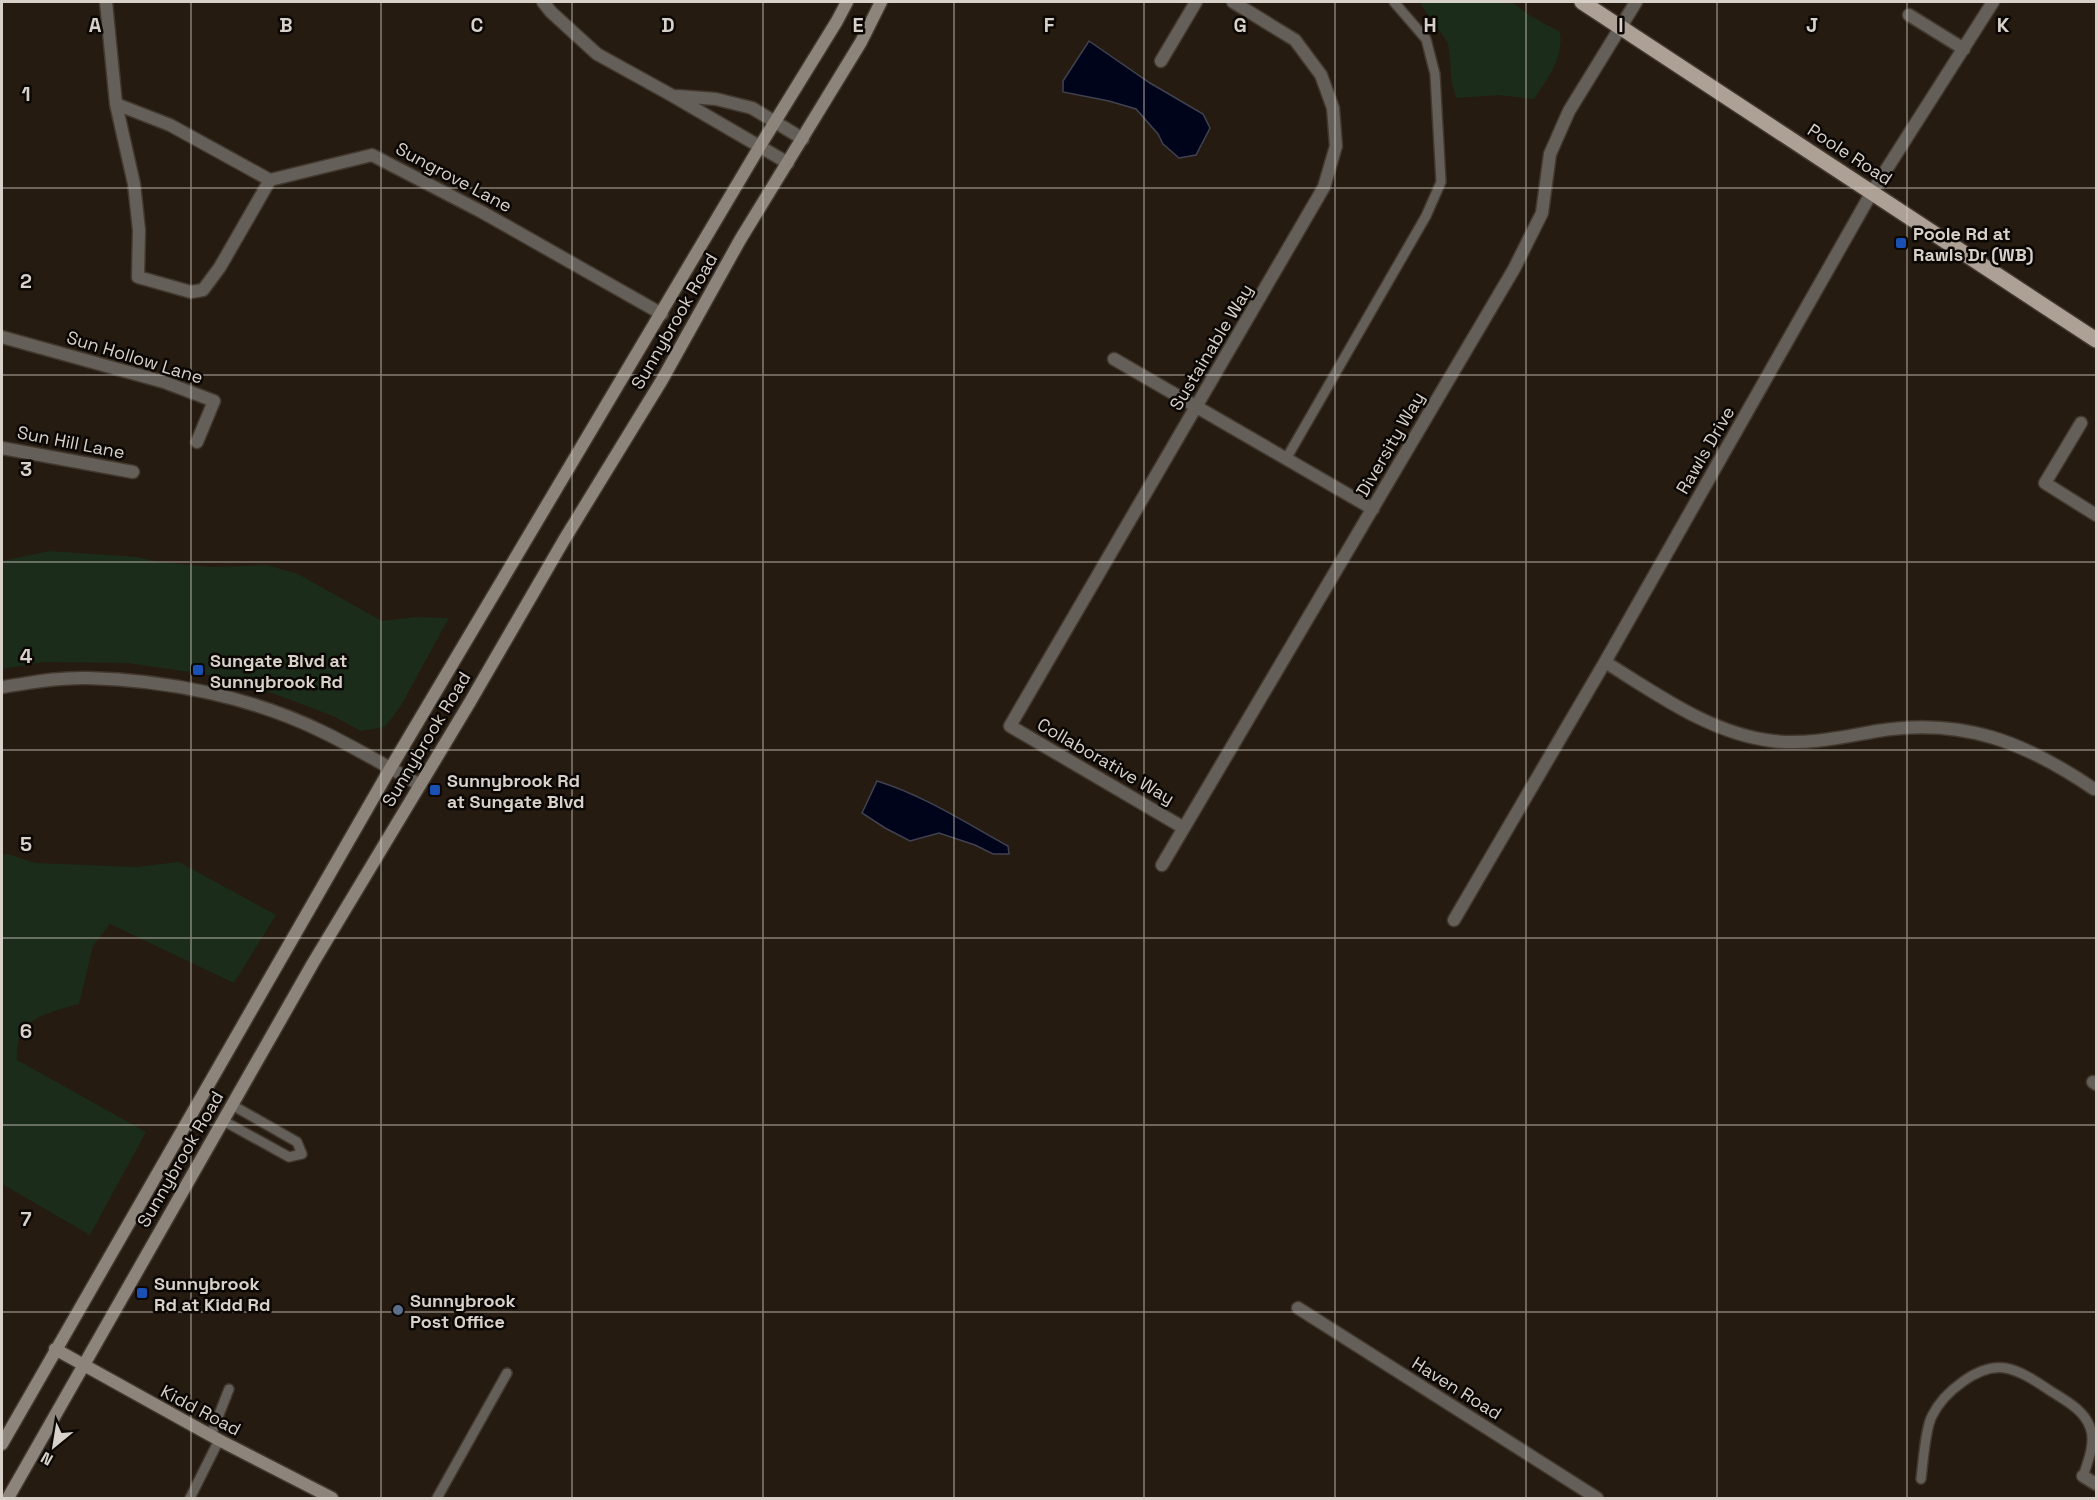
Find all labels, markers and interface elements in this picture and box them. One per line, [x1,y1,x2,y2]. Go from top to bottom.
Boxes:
text: A [89,12,102,38]
text: B [279,12,293,38]
text: C [471,12,484,38]
text: D [661,12,675,38]
text: E [852,12,864,38]
text: F [1044,12,1055,38]
text: G [1233,12,1247,38]
text: H [1423,12,1437,38]
text: I [1618,12,1624,38]
text: J [1806,12,1818,38]
text: K [1997,12,2010,38]
text: 1 [21,81,31,107]
street label: Poole Road [1803,118,1897,190]
street label: Sungrove Lane [392,137,516,217]
place label: Poole Rd at Rawls Dr (WB) [1913,222,2034,266]
marker: Poole Rd at Rawls Dr (WB) [1894,236,1908,250]
street label: Sunnybrook Road [626,249,722,393]
text: 2 [20,268,32,294]
street label: Sustainable Way [1164,280,1258,414]
street label: Sun Hollow Lane [64,325,206,389]
street label: Diversity Way [1351,387,1429,501]
street label: Rawls Drive [1671,402,1739,498]
street label: Sun Hill Lane [15,420,127,464]
text: 3 [20,456,32,482]
text: 4 [20,643,33,669]
place label: Sungate Blvd at Sunnybrook Rd [210,649,348,693]
marker: Sungate Blvd at Sunnybrook Rd [191,663,205,677]
street label: Sunnybrook Road [377,667,475,811]
street label: Collaborative Way [1033,712,1179,810]
place label: Sunnybrook Rd at Sungate Blvd [447,769,585,813]
marker: Sunnybrook Rd at Sungate Blvd [428,783,442,797]
text: 5 [20,831,32,857]
text: 6 [20,1018,32,1044]
street label: Sunnybrook Road [132,1087,228,1231]
text: 7 [20,1206,32,1232]
place label: Sunnybrook Rd at Kidd Rd [154,1272,270,1316]
marker: Sunnybrook Rd at Kidd Rd [135,1286,149,1300]
place label: Sunnybrook Post Office [410,1289,516,1333]
marker: Sunnybrook Post Office [391,1303,405,1317]
street label: Haven Road [1408,1351,1506,1425]
street label: Kidd Road [157,1379,245,1441]
north arrow [24,1416,84,1476]
text: N [37,1447,57,1470]

